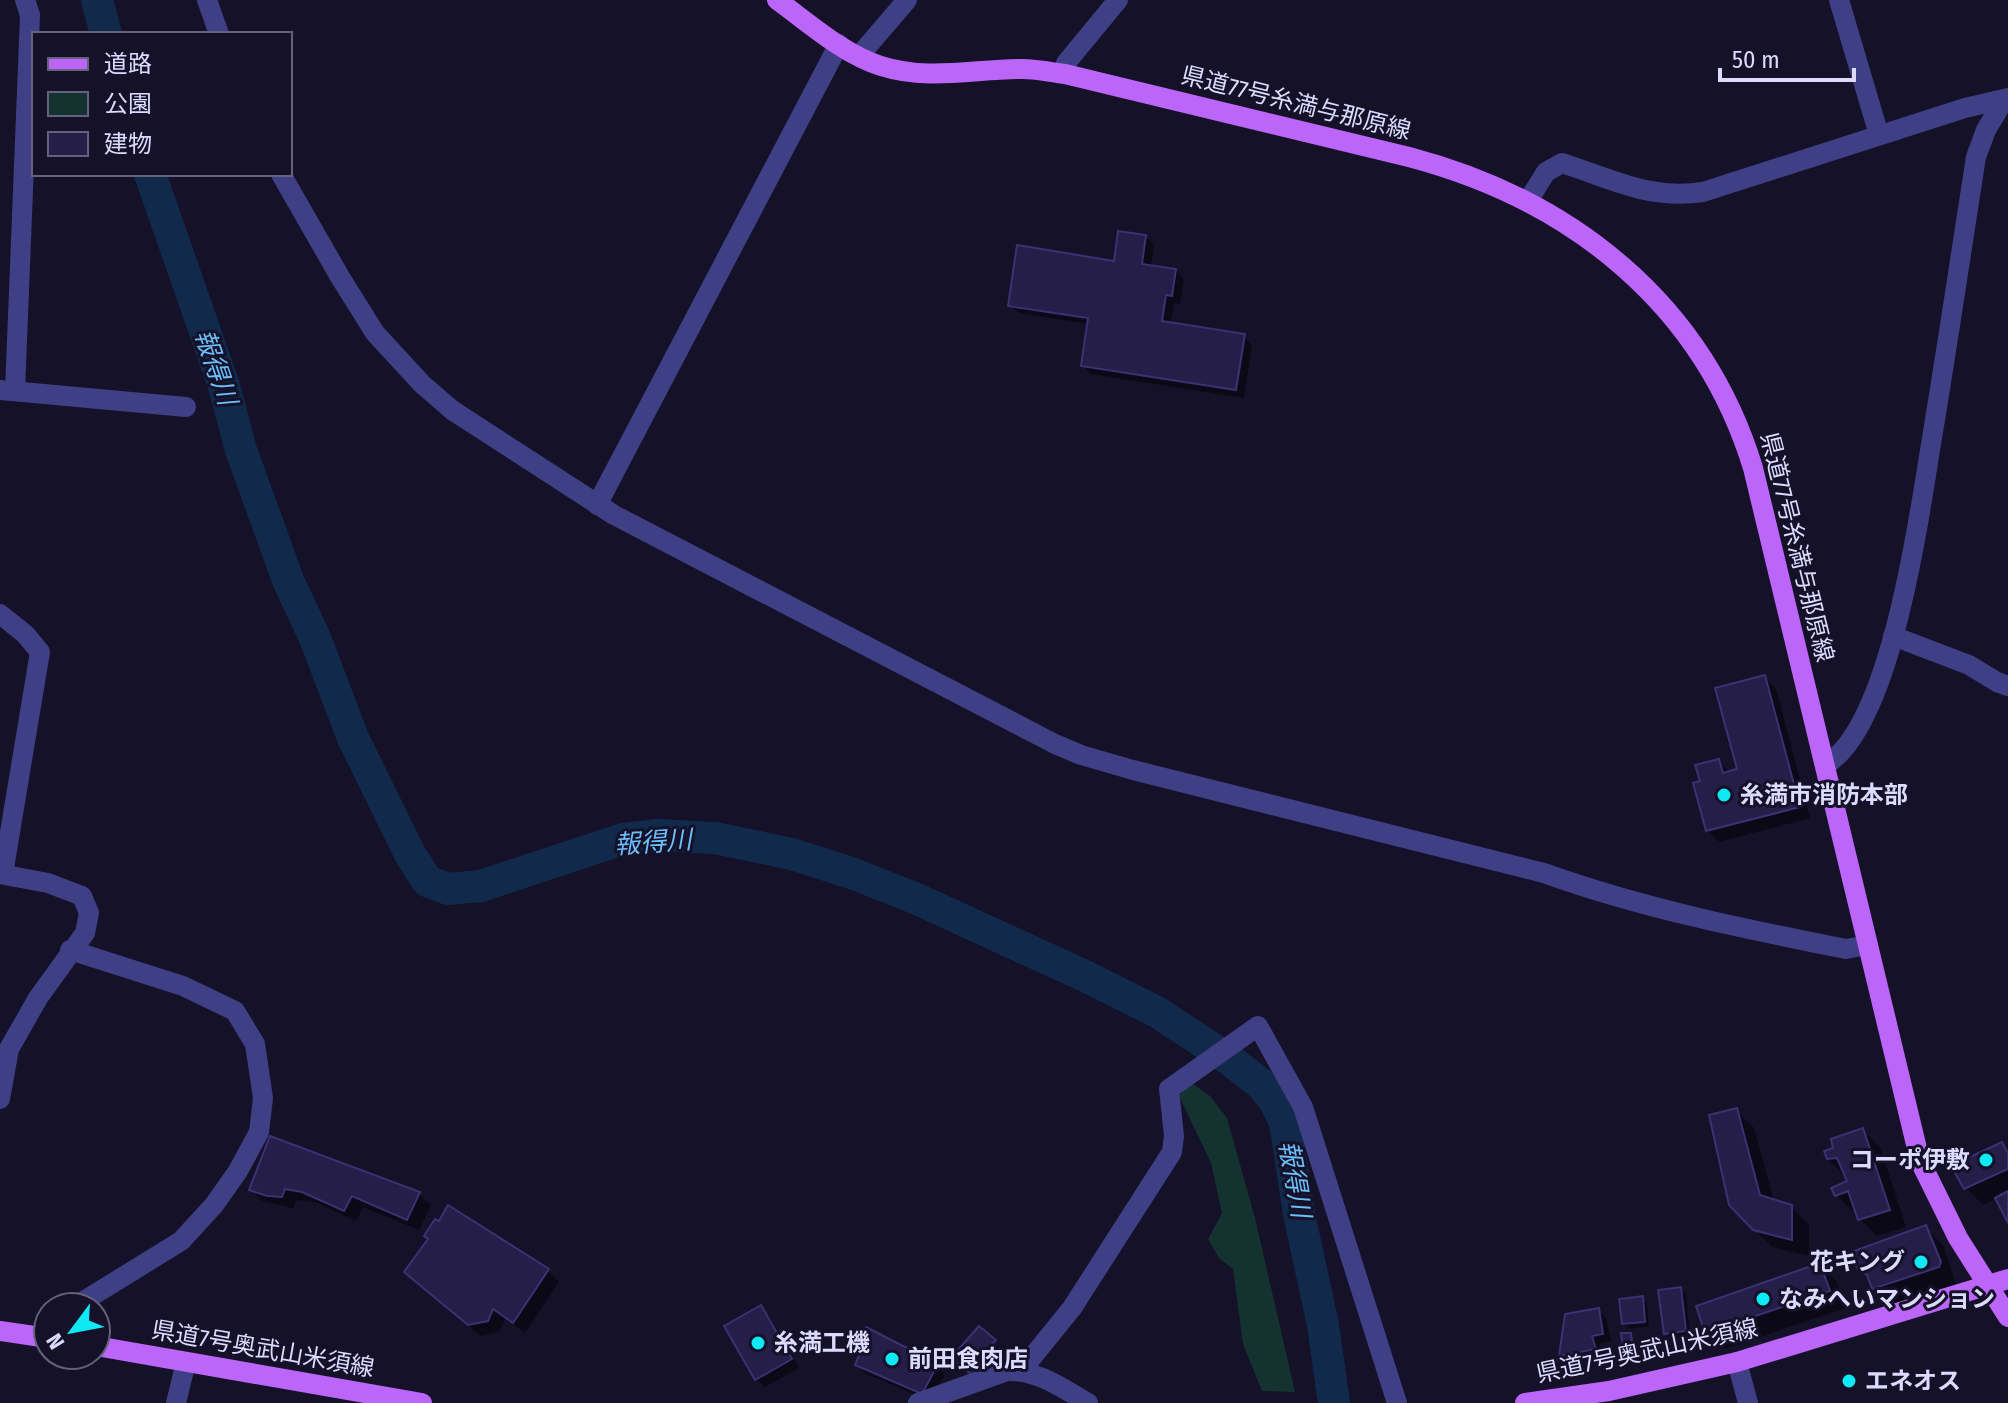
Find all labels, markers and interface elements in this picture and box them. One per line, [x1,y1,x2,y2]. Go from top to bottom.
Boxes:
legend [32,32,292,176]
scale bar [1720,32,1854,82]
text: 50 m [1732,46,1780,74]
text: 道路 [104,50,152,78]
street label: 県道77号糸満与那原線 [1178,61,1414,145]
text: 公園 [104,90,152,118]
text: 建物 [104,130,152,158]
water label: 報得川 [188,325,244,412]
street label: 県道77号糸満与那原線 [1755,429,1839,665]
place label: 糸満市消防本部 [1740,781,1908,809]
marker: 糸満市消防本部 [1715,786,1733,804]
water label: 報得川 [613,824,696,861]
water label: 報得川 [1272,1138,1317,1223]
place label: コーポ伊敷 [1850,1146,1970,1174]
marker: コーポ伊敷 [1977,1151,1995,1169]
place label: 花キング [1810,1248,1905,1276]
marker: 花キング [1912,1253,1930,1271]
place label: なみへいマンション [1779,1285,1995,1313]
marker: なみへいマンション [1754,1290,1772,1308]
north arrow [32,1291,112,1371]
street label: 県道7号奥武山米須線 [1534,1314,1760,1388]
street label: 県道7号奥武山米須線 [149,1316,377,1382]
text: N [41,1329,70,1354]
place label: 糸満工機 [774,1329,870,1357]
marker: 糸満工機 [749,1334,767,1352]
place label: 前田食肉店 [908,1345,1028,1373]
marker: 前田食肉店 [883,1350,901,1368]
place label: エネオス [1865,1367,1961,1395]
marker: エネオス [1840,1372,1858,1390]

